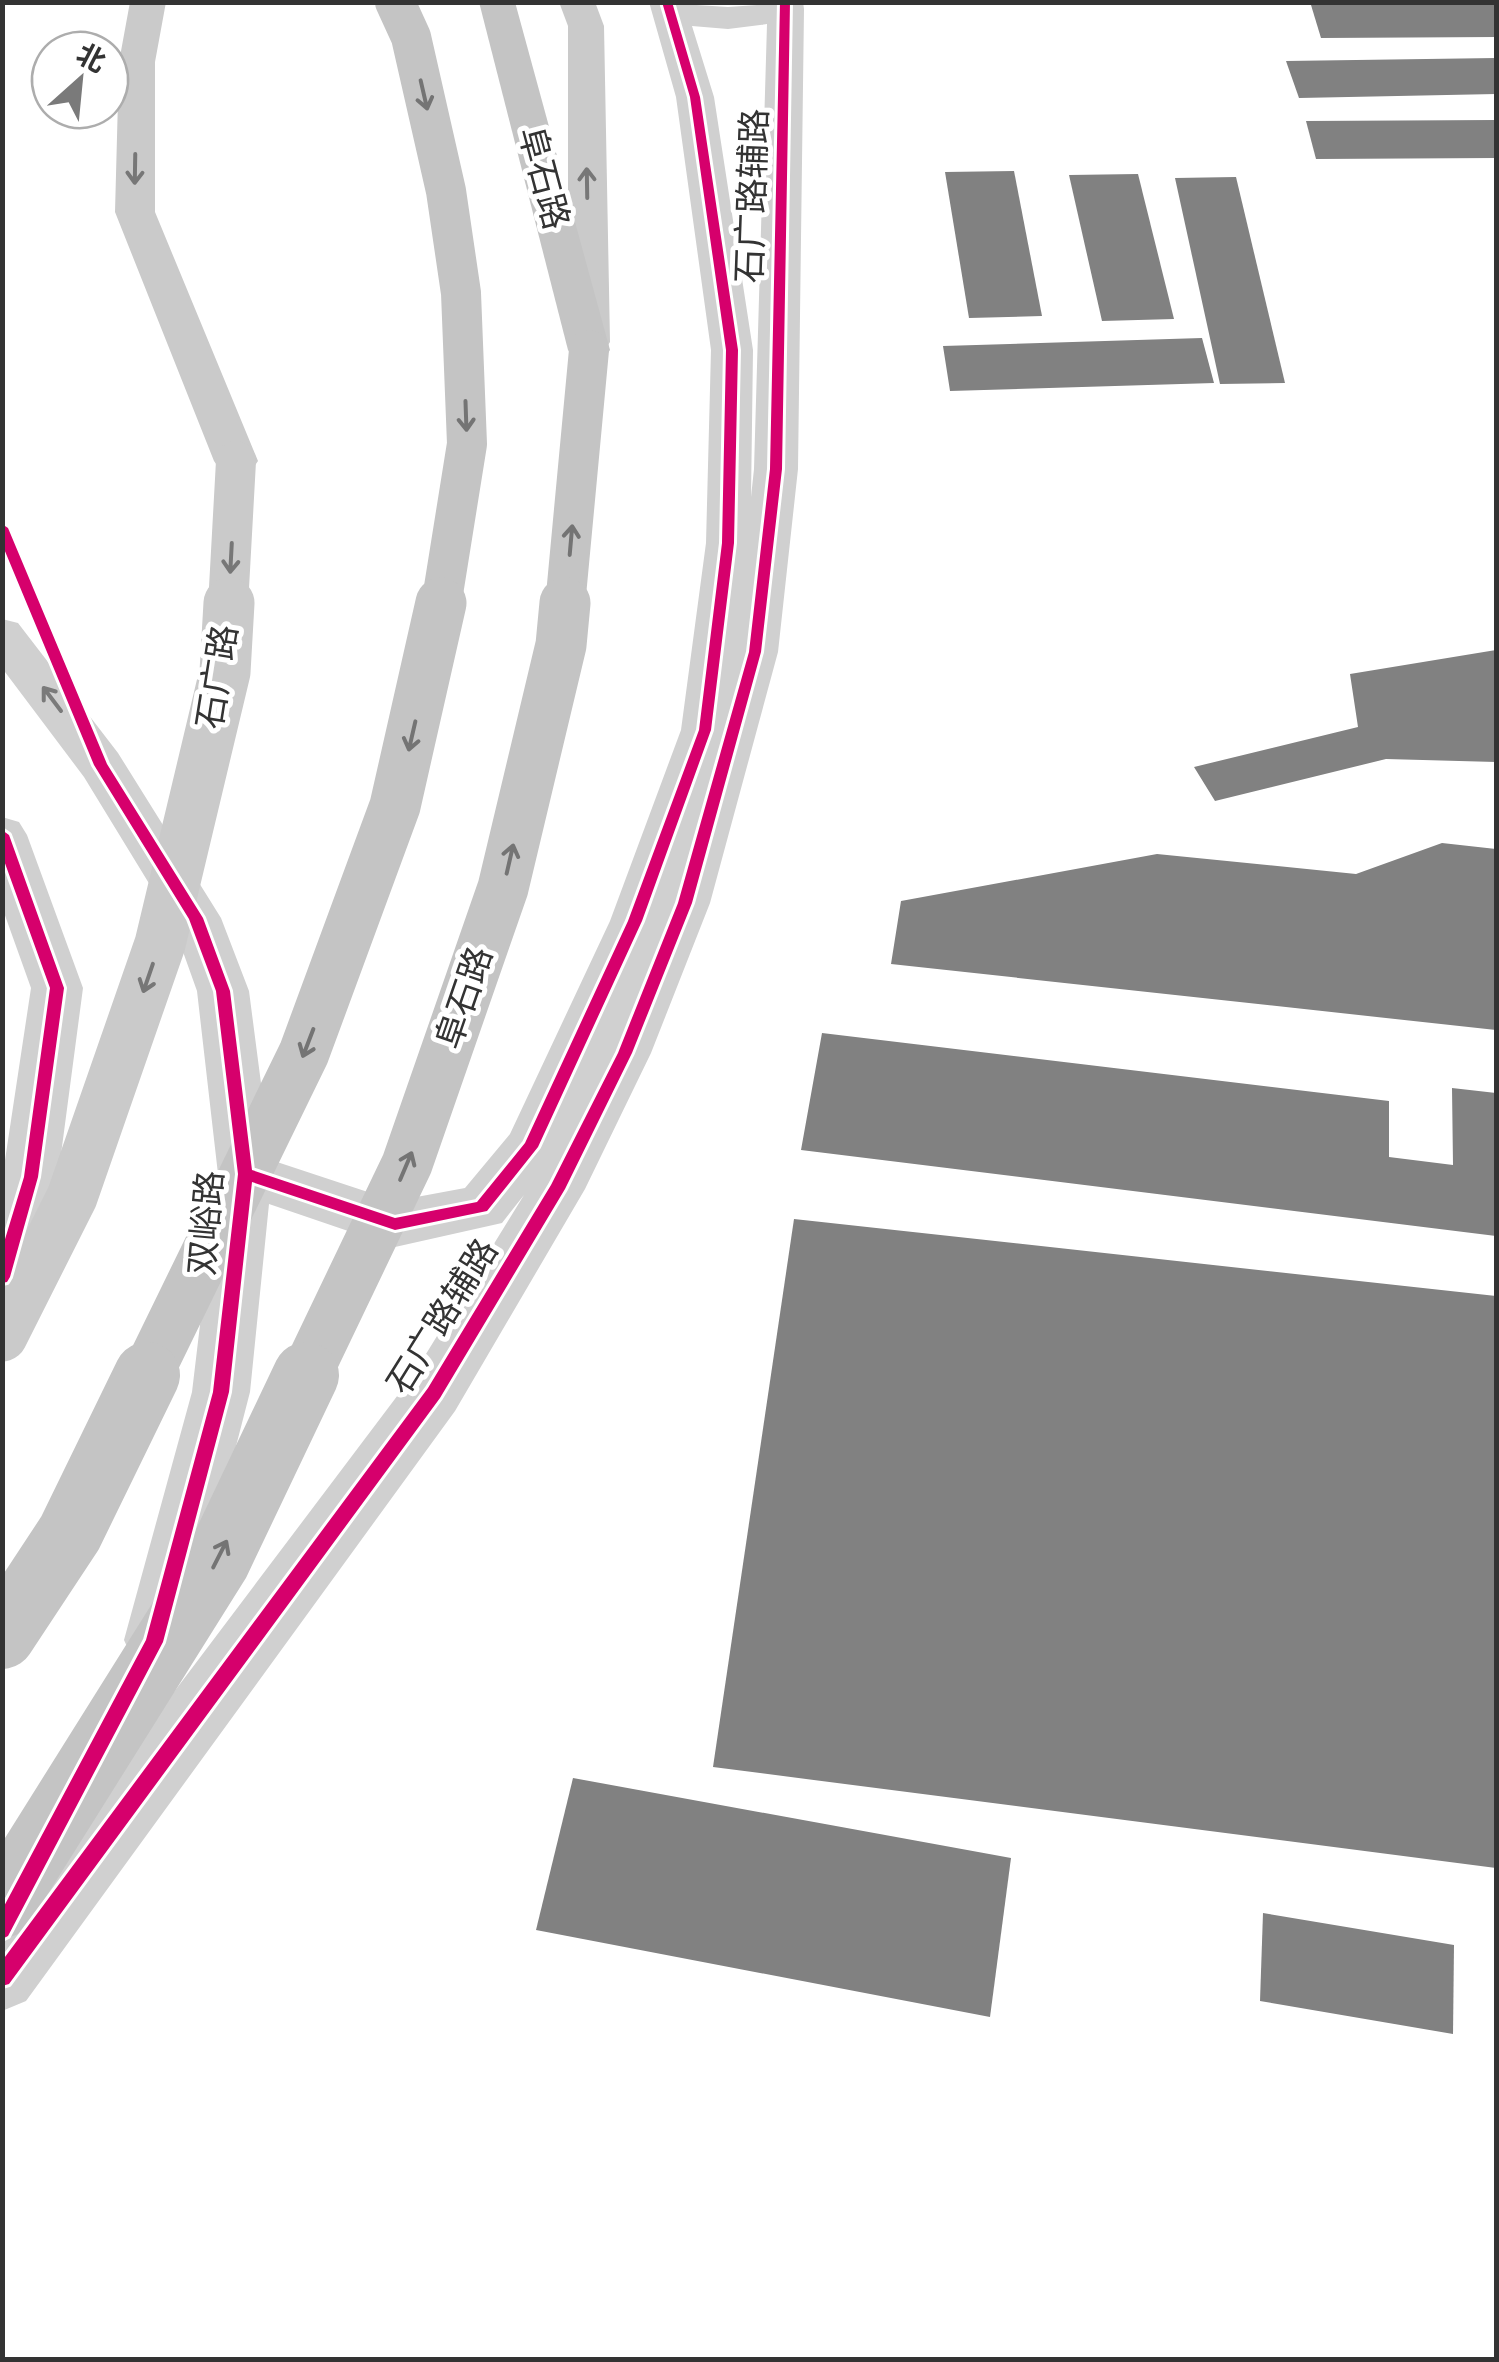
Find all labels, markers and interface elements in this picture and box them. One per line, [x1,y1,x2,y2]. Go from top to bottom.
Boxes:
north arrow [30,30,130,130]
text: 北 [69,34,112,83]
one-way arrow [416,78,434,110]
street label: 石广路辅路 [725,108,781,284]
street label: 阜石路 [505,121,581,235]
one-way arrow [126,153,145,185]
one-way arrow [578,167,596,200]
one-way arrow [457,400,476,432]
one-way arrow [561,525,580,557]
one-way arrow [221,541,240,573]
street label: 石广路 [185,621,251,733]
one-way arrow [41,686,62,713]
one-way arrow [402,719,420,751]
one-way arrow [502,844,520,876]
street label: 阜石路 [424,940,506,1056]
one-way arrow [138,962,156,994]
one-way arrow [297,1028,315,1058]
one-way arrow [398,1151,416,1182]
street label: 双峪路 [178,1169,236,1277]
street label: 石广路辅路 [375,1230,511,1404]
one-way arrow [211,1540,230,1569]

